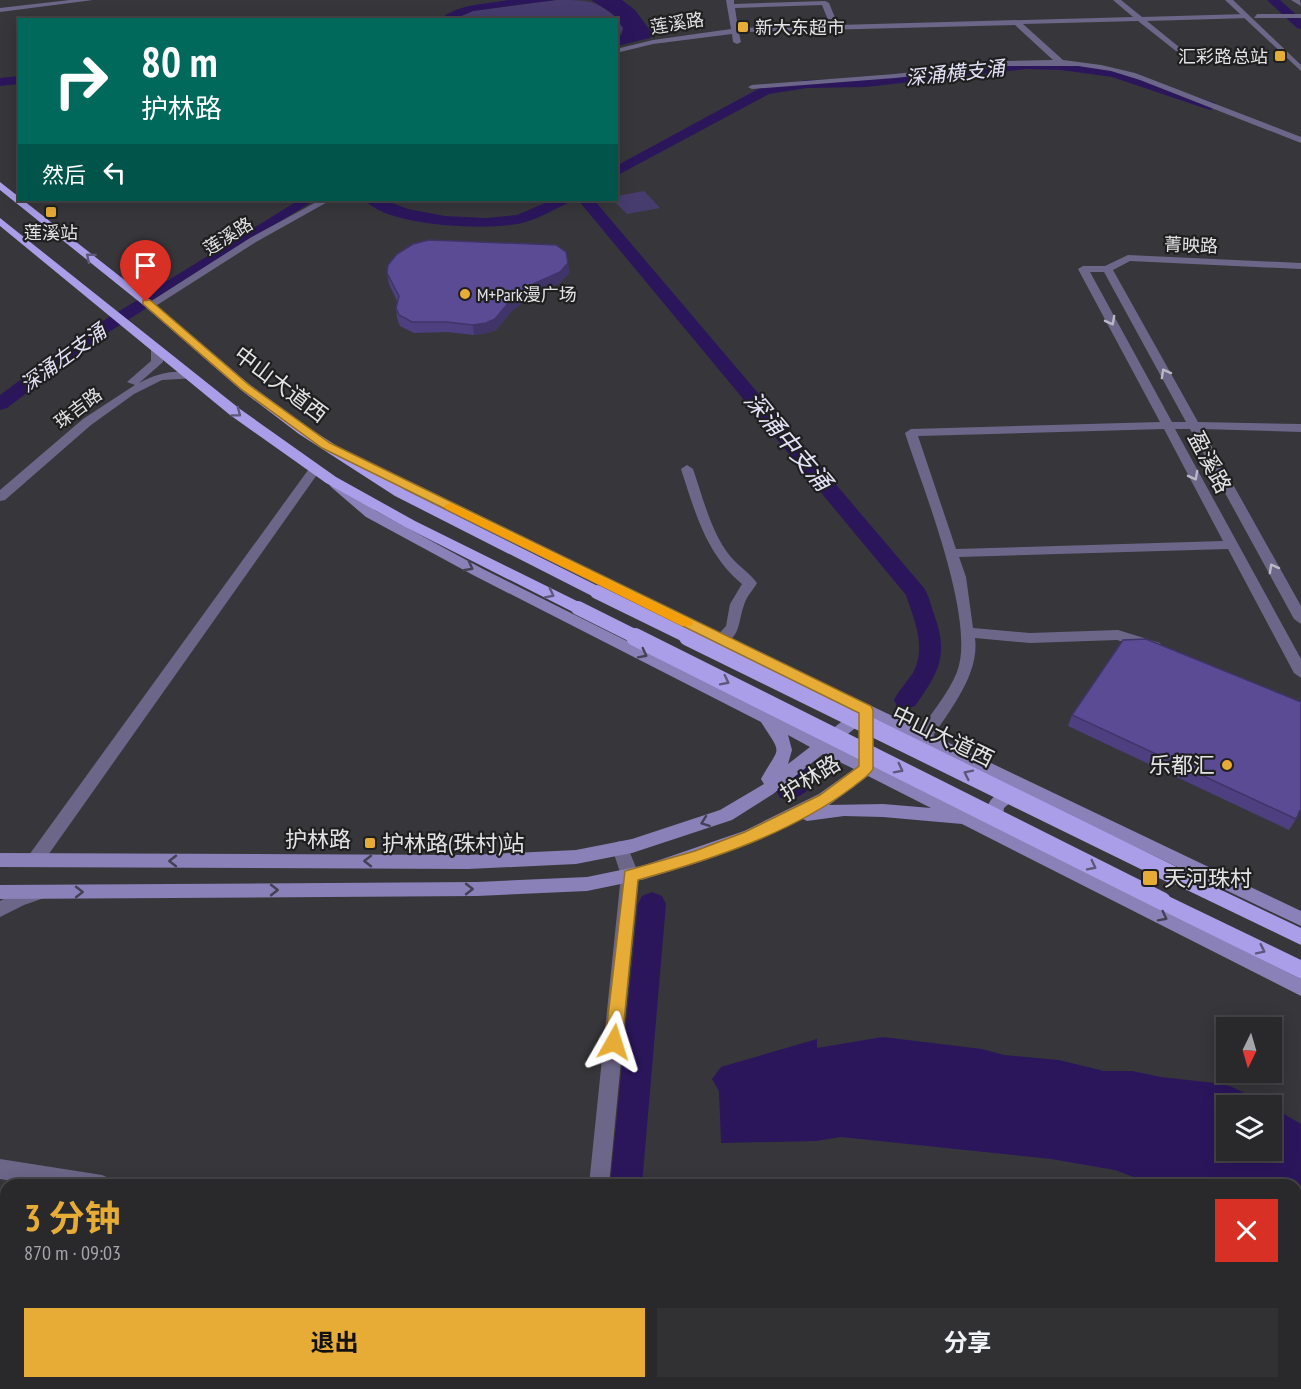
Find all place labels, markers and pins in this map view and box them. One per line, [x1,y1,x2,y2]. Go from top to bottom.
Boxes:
place label: 新大东超市 [755,16,845,39]
marker: 新大东超市 [736,20,750,34]
place label: 汇彩路总站 [1178,45,1268,68]
marker: 汇彩路总站 [1273,49,1287,63]
marker: 莲溪站 [44,205,58,219]
place label: 莲溪站 [24,221,78,244]
pin [120,240,171,302]
place label: M+Park漫广场 [477,283,577,306]
marker: M+Park漫广场 [458,287,472,301]
place label: 乐都汇 [1149,751,1215,779]
marker: 乐都汇 [1220,758,1234,772]
place label: 护林路(珠村)站 [382,829,524,857]
marker: 护林路(珠村)站 [363,836,377,850]
place label: 天河珠村 [1164,864,1252,892]
marker: 天河珠村 [1141,869,1159,887]

